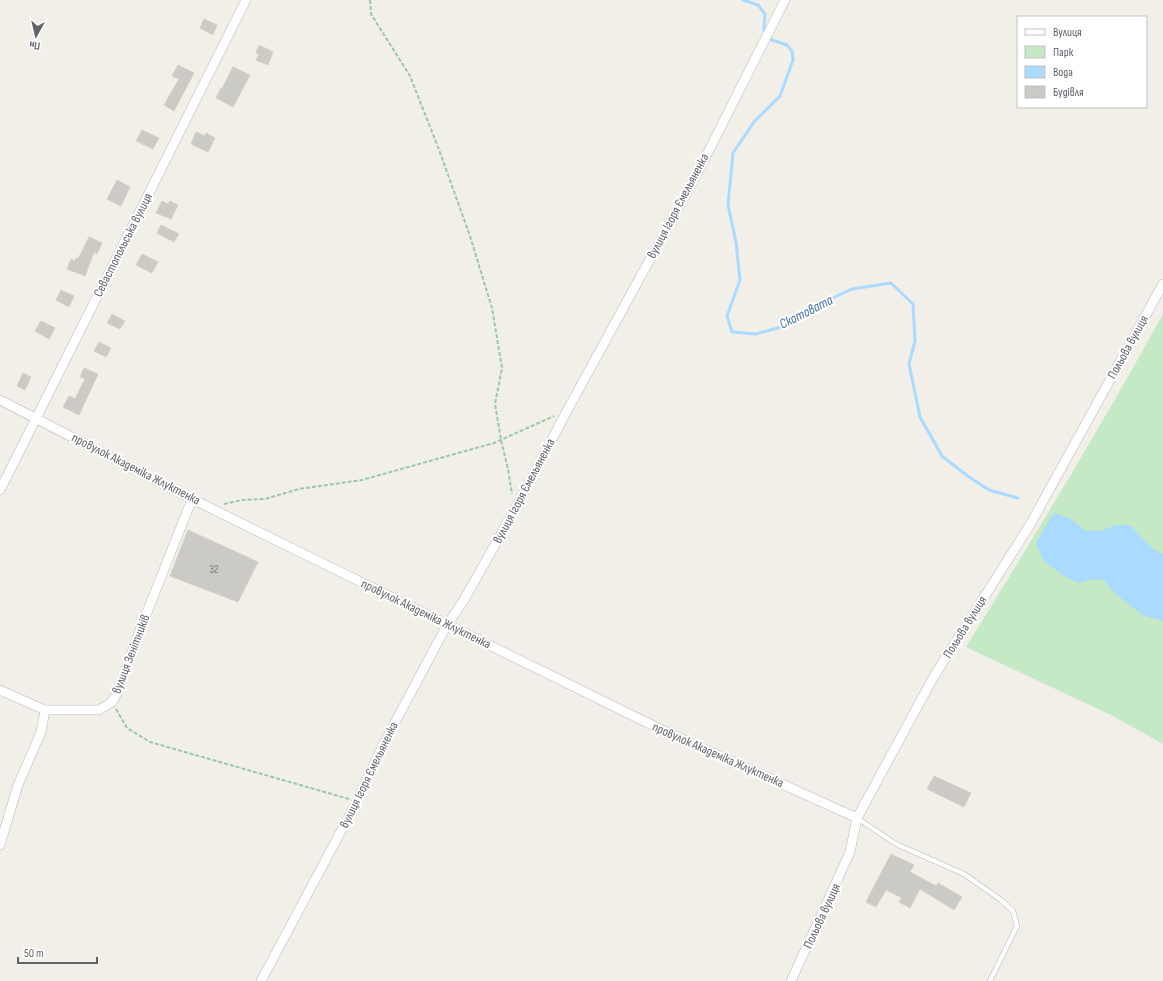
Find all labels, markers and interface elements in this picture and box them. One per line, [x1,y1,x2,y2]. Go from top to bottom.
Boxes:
north arrow [16,16,56,56]
legend [1017,16,1147,108]
text: Вулиця [1053,25,1082,40]
text: Пн [28,38,41,53]
text: Парк [1053,45,1074,60]
text: Вода [1053,65,1073,80]
text: Будівля [1053,85,1084,100]
street label: вулиця Ігоря Ємельяненка [644,151,712,261]
street label: Севастопольська вулиця [90,190,156,300]
water label: Скотовата [776,291,836,333]
street label: Польова вулиця [1104,312,1152,382]
street label: провулок Академіка Жлуктенка [69,430,203,508]
street label: вулиця Ігоря Ємельяненка [490,436,558,546]
house number: 32 [209,563,219,576]
street label: провулок Академіка Жлуктенка [359,576,493,652]
street label: Польова вулиця [940,593,990,661]
street label: вулиця Зенітників [109,612,153,696]
street label: вулиця Ігоря Ємельяненка [336,719,402,831]
street label: провулок Академіка Жлуктенка [650,719,786,791]
street label: Польова вулиця [800,881,844,951]
scale bar [18,939,97,965]
text: 50 m [24,946,44,961]

